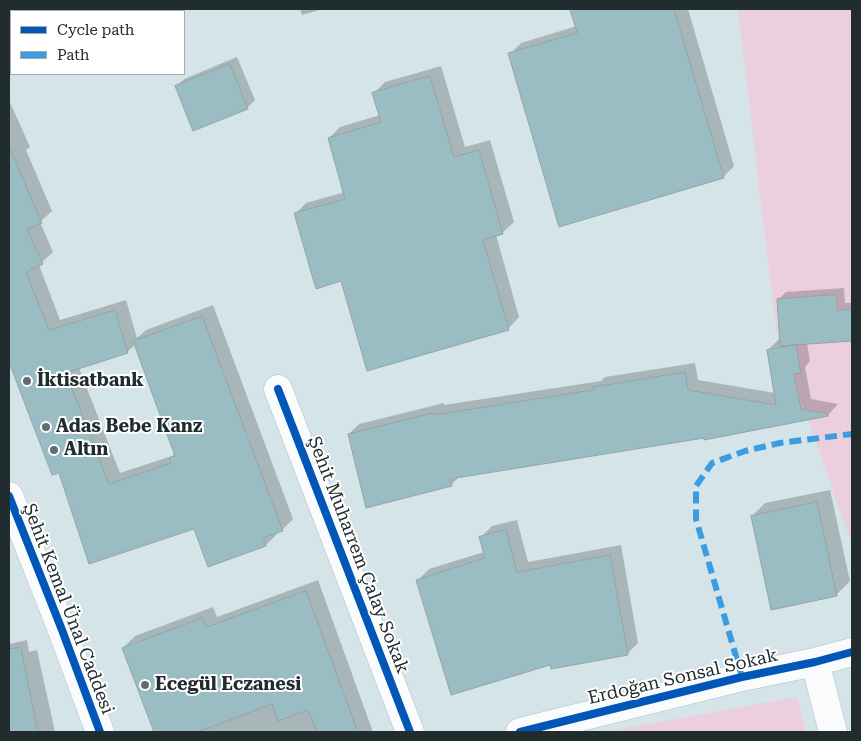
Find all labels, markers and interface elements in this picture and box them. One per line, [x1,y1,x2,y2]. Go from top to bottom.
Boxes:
legend [10,10,185,75]
text: Cycle path [57,21,134,39]
text: Path [57,46,90,64]
place label: İktisatbank [37,370,144,392]
marker: İktisatbank [21,375,33,387]
place label: Adas Bebe Kanz [56,416,202,438]
marker: Adas Bebe Kanz [40,421,52,433]
street label: Şehit Muharrem Çalay Sokak [303,433,413,677]
place label: Altın [64,439,108,461]
marker: Altın [48,444,60,456]
street label: Şehit Kemal Ünal Caddesi [18,501,118,717]
street label: Erdoğan Sonsal Sokak [586,645,780,709]
place label: Ecegül Eczanesi [155,674,301,696]
marker: Ecegül Eczanesi [139,679,151,691]

